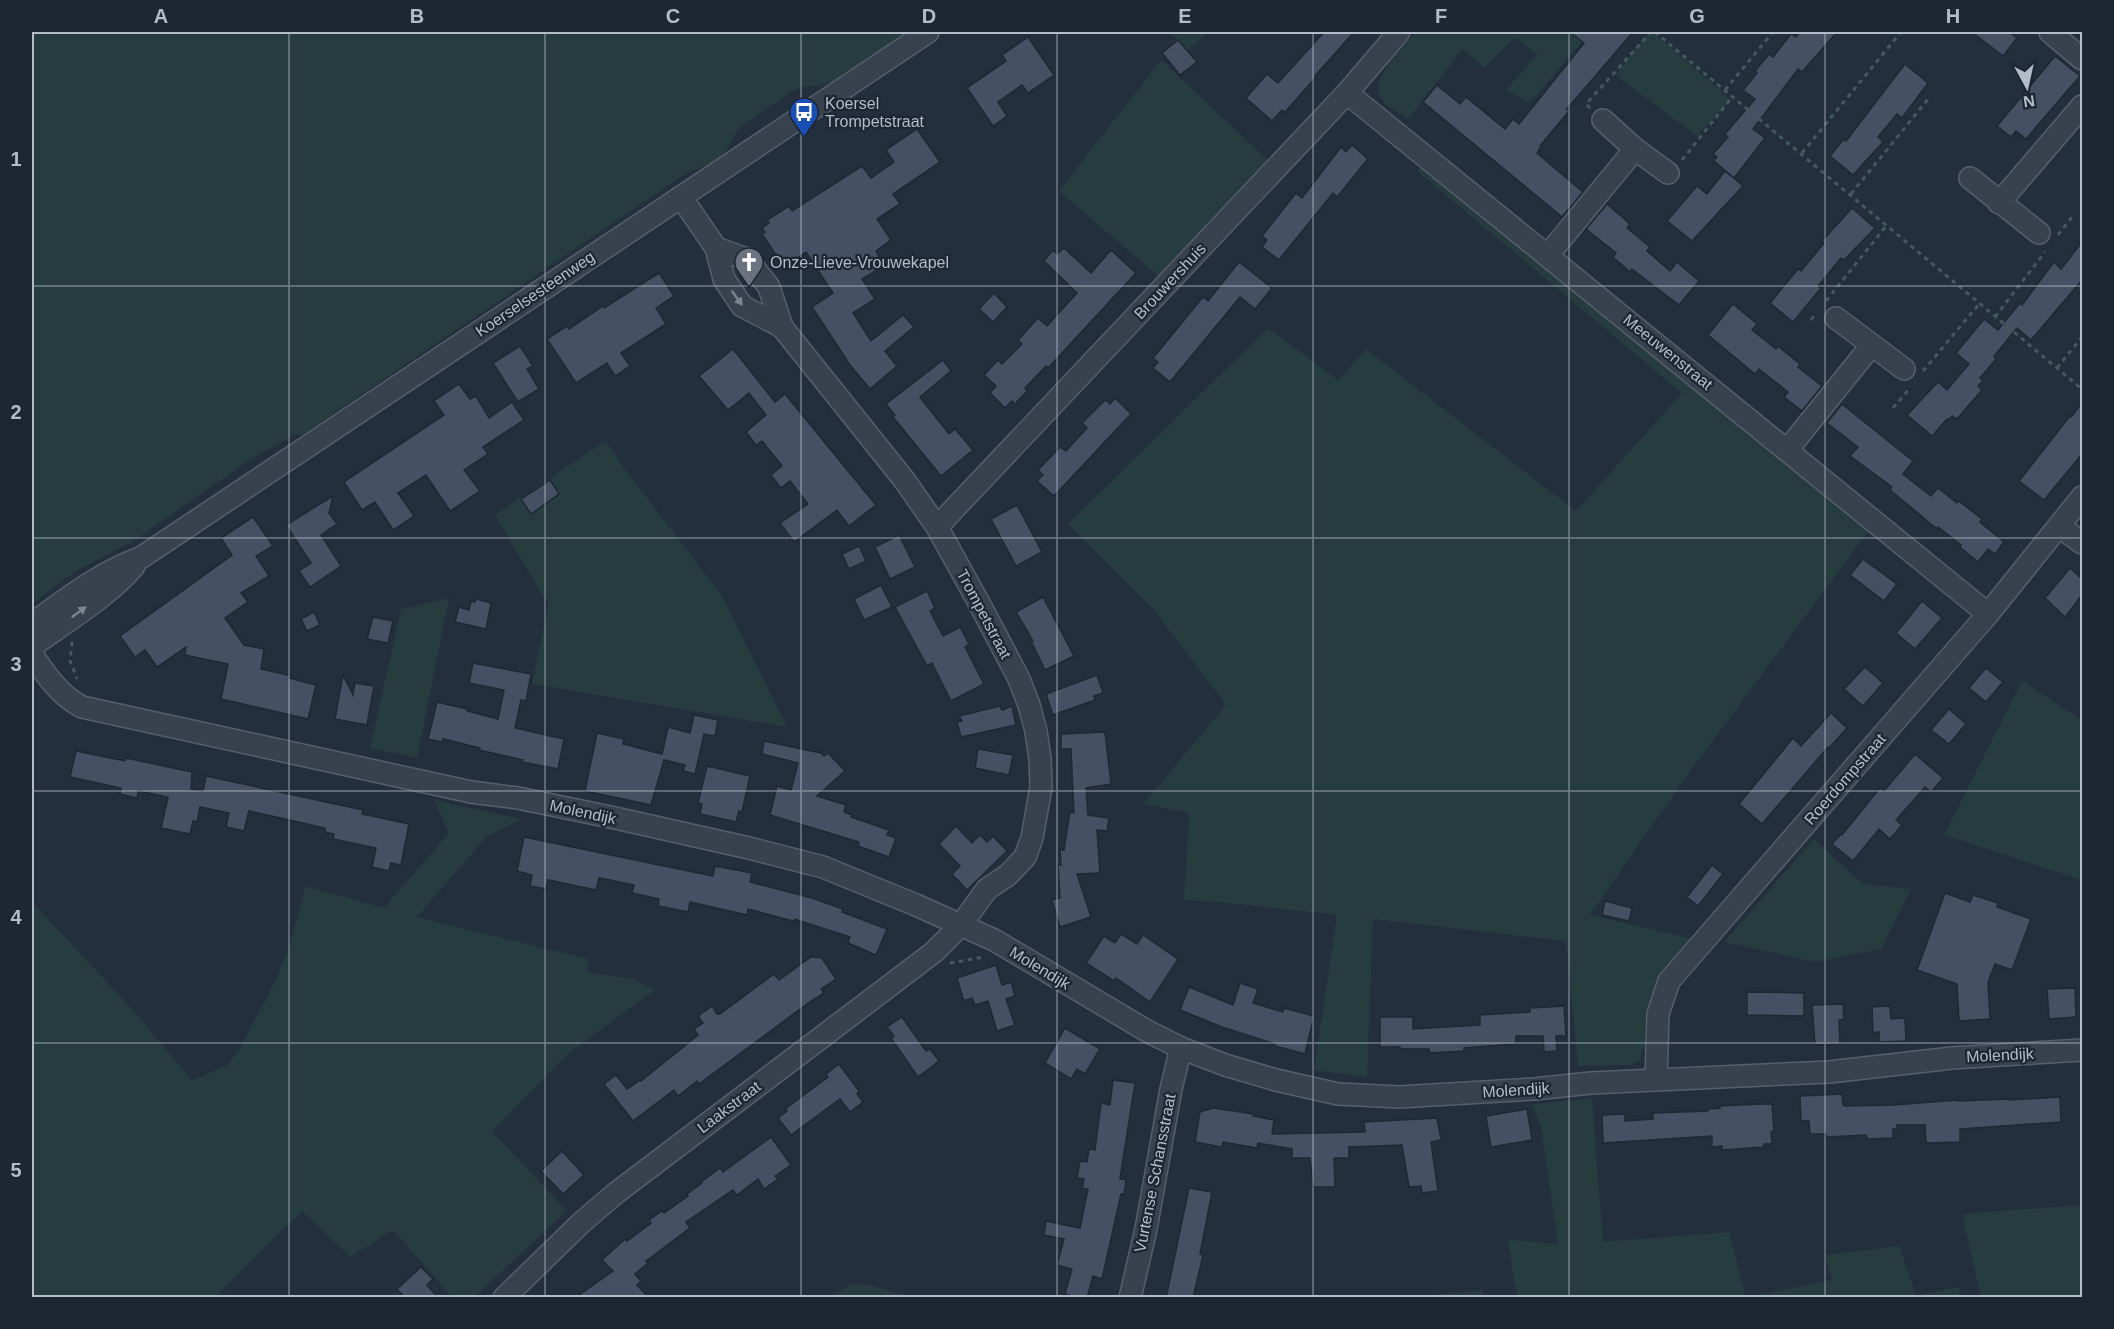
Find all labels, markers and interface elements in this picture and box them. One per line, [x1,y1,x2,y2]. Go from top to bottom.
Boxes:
text: A [154,5,168,27]
text: B [410,5,424,27]
text: C [666,5,680,27]
text: D [922,5,936,27]
text: E [1178,5,1192,27]
text: F [1435,5,1447,27]
text: G [1689,5,1705,27]
text: H [1946,5,1960,27]
north arrow [1997,57,2057,117]
text: N [2022,92,2036,111]
place label: Koersel Trompetstraat [825,95,925,130]
bus stop icon: Koersel Trompetstraat [788,96,820,138]
text: 1 [10,148,22,170]
street label: Brouwershuis [1131,240,1209,322]
church icon: Onze-Lieve-Vrouwekapel [733,246,765,288]
street label: Koerselsesteenweg [472,248,598,340]
place label: Onze-Lieve-Vrouwekapel [770,254,949,271]
one-way arrow [731,289,743,305]
street label: Meeuwenstraat [1620,311,1716,393]
text: 2 [10,401,22,423]
street label: Trompetstraat [953,566,1015,662]
one-way arrow [70,606,86,618]
text: 3 [10,653,22,675]
street label: Roerdompstraat [1801,730,1889,828]
street label: Molendijk [548,797,619,828]
text: 4 [10,906,22,928]
street label: Molendijk [1007,943,1074,993]
street label: Molendijk [1966,1045,2035,1065]
street label: Laakstraat [694,1077,764,1136]
street label: Molendijk [1482,1079,1551,1101]
street label: Vurtense Schansstraat [1131,1092,1179,1254]
text: 5 [10,1159,22,1181]

